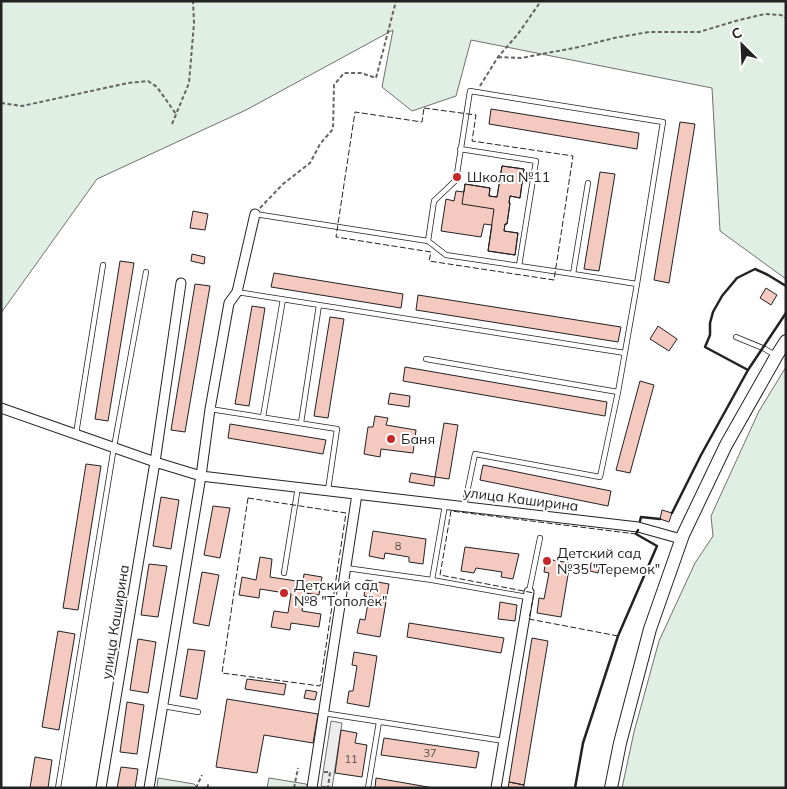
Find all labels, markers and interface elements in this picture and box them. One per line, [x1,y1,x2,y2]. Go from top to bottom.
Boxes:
north arrow [717,20,767,70]
text: С [729,23,745,43]
place label: Школа №11 [467,168,550,186]
marker: Школа №11 [451,171,463,183]
place label: Баня [401,430,435,448]
marker: Баня [385,433,397,445]
street label: улица Каширина [462,483,580,515]
house number: 8 [395,539,402,553]
place label: Детский сад №35 "Теремок" [557,544,660,578]
marker: Детский сад №35 "Теремок" [541,555,553,567]
street label: улица Каширина [97,563,133,681]
place label: Детский сад №8 "Тополёк" [294,576,388,610]
marker: Детский сад №8 "Тополёк" [278,587,290,599]
house number: 37 [423,746,437,760]
house number: 11 [344,752,358,766]

